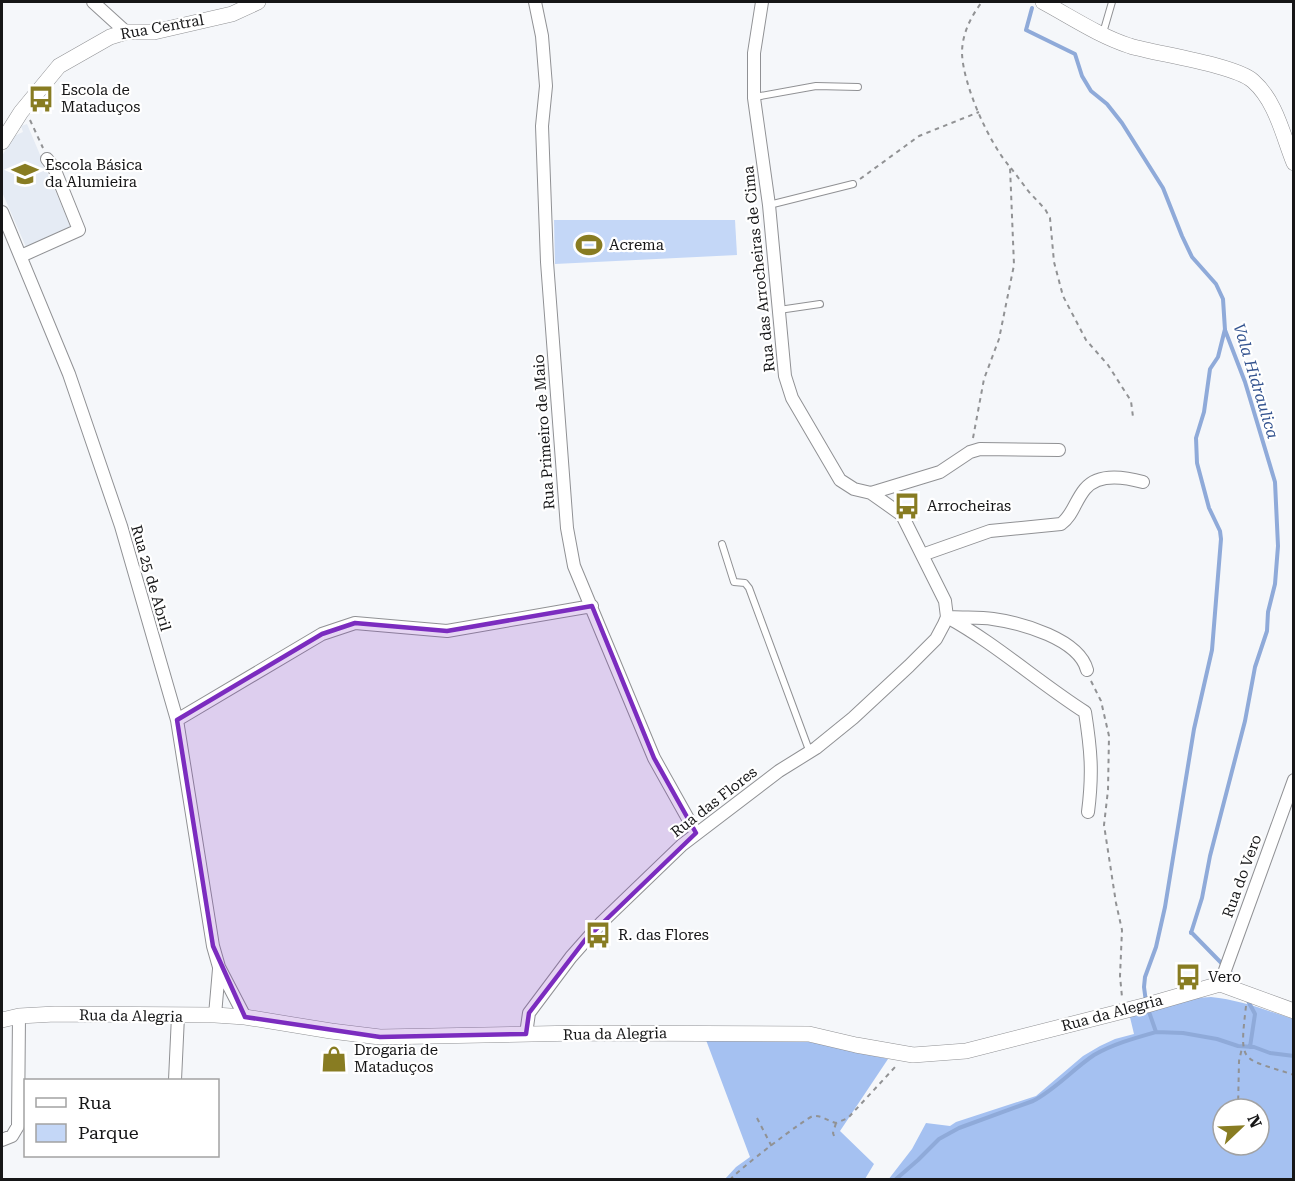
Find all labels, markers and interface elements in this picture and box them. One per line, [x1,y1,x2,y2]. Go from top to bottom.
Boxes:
street label: Rua Central [119,11,206,43]
place label: Escola de Mataduços [61,81,140,116]
bus stop icon: Escola de Mataduços [26,84,56,114]
place label: Escola Básica da Alumieira [45,156,143,191]
school or university icon: Escola Básica da Alumieira [10,159,40,189]
street label: Rua das Arrocheiras de Cima [739,165,779,373]
sports icon: Acrema [574,230,604,260]
place label: Acrema [609,236,664,254]
water label: Vala Hidraulica [1229,321,1283,441]
street label: Rua Primeiro de Maio [530,354,558,510]
bus stop icon: Arrocheiras [892,491,922,521]
place label: Arrocheiras [927,497,1011,515]
street label: Rua 25 de Abril [127,523,175,634]
street label: Rua das Flores [667,763,761,841]
street label: Rua do Vero [1219,832,1265,920]
bus stop icon: R. das Flores [583,920,613,950]
place label: R. das Flores [618,926,709,944]
bus stop icon: Vero [1173,962,1203,992]
place label: Vero [1208,968,1241,986]
street label: Rua da Alegria [1059,991,1165,1035]
street label: Rua da Alegria [79,1006,183,1026]
street label: Rua da Alegria [563,1024,667,1044]
place label: Drogaria de Mataduços [354,1041,438,1076]
shop icon: Drogaria de Mataduços [319,1044,349,1074]
legend [24,1079,219,1157]
text: Rua [78,1092,111,1113]
north arrow [1211,1097,1271,1157]
text: N [1243,1112,1266,1131]
text: Parque [78,1122,139,1143]

